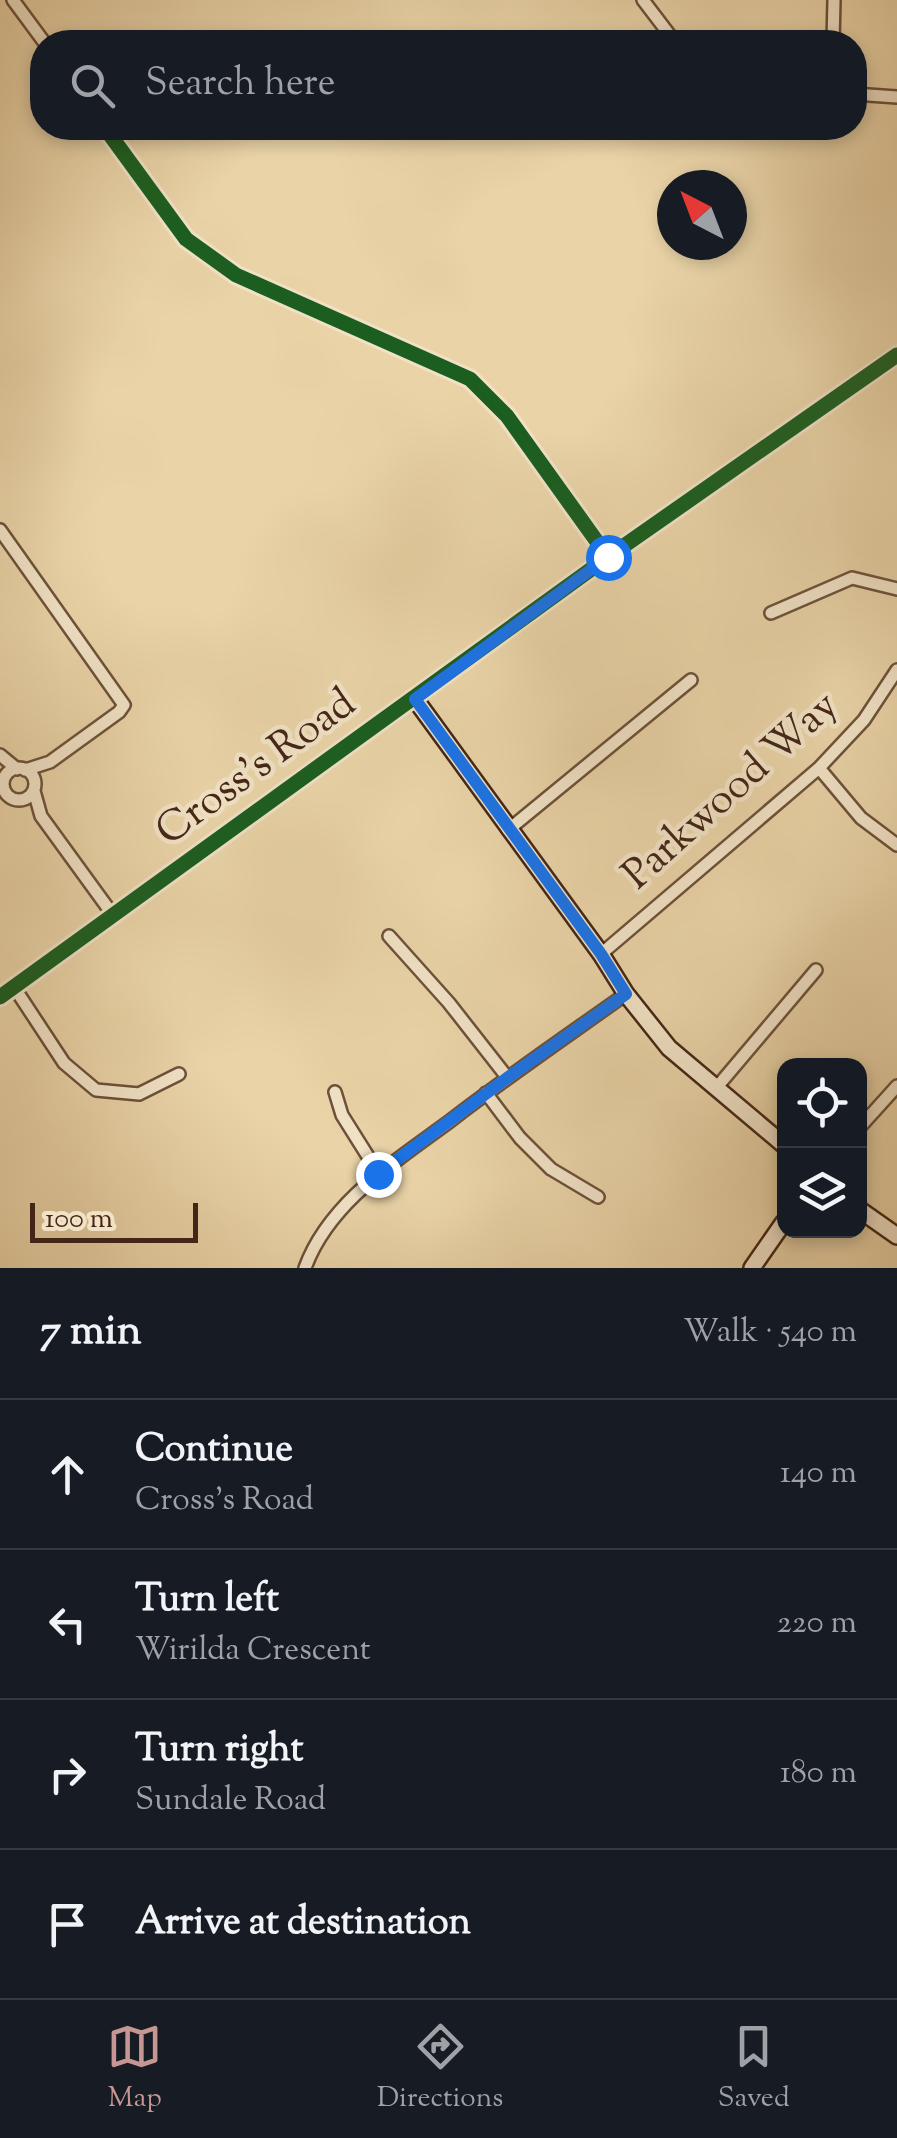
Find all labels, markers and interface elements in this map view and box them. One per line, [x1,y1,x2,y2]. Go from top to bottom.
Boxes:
search box [30,30,867,140]
icon: search [65,58,120,113]
text: Search here [145,58,336,112]
north arrow [657,170,747,260]
route start [586,535,632,581]
street label: Cross's Road [144,676,370,862]
street label: Parkwood Way [611,679,853,905]
map controls [777,1058,867,1238]
button: locate [777,1058,867,1148]
button: layers [777,1148,867,1238]
route end [356,1152,402,1198]
scale bar [30,1198,198,1242]
text: 100 m [45,1200,113,1240]
text: 7 min [40,1303,141,1363]
text: Walk · 540 m [683,1310,857,1356]
text: Continue [135,1424,293,1478]
icon: ahead [40,1447,95,1502]
text: 140 m [780,1451,857,1497]
text: Cross's Road [135,1478,314,1524]
text: Turn left [135,1574,279,1628]
icon: left [40,1597,95,1652]
text: 220 m [777,1601,857,1647]
text: Wirilda Crescent [135,1628,371,1674]
text: Turn right [135,1724,303,1778]
icon: right [40,1747,95,1802]
text: 180 m [780,1751,857,1797]
text: Sundale Road [135,1778,326,1824]
icon: arrive [40,1897,95,1952]
text: Arrive at destination [135,1897,471,1951]
tab: Map [107,2019,162,2119]
tab: Directions [377,2019,503,2119]
tab: Saved [718,2019,790,2119]

